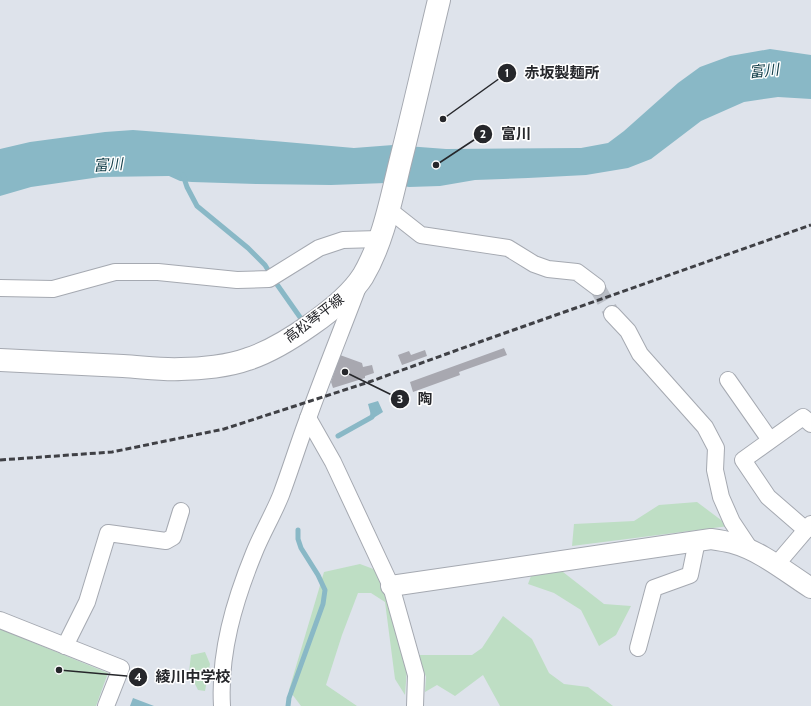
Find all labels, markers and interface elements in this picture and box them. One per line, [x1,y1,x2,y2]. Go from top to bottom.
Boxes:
callout: 赤坂製麺所 [497,59,608,86]
water label: 富川 [748,60,782,82]
text: 赤坂製麺所 [524,64,600,82]
text: 1 [505,65,509,80]
callout: 富川 [473,120,539,147]
text: 富川 [501,125,531,143]
text: 2 [480,126,486,141]
water label: 富川 [92,155,126,175]
street label: 高松琴平線 [281,290,347,346]
callout: 陶 [390,385,441,412]
text: 陶 [417,390,433,408]
text: 3 [397,391,403,406]
callout: 綾川中学校 [128,663,239,690]
text: 綾川中学校 [155,668,231,686]
text: 4 [134,669,142,684]

